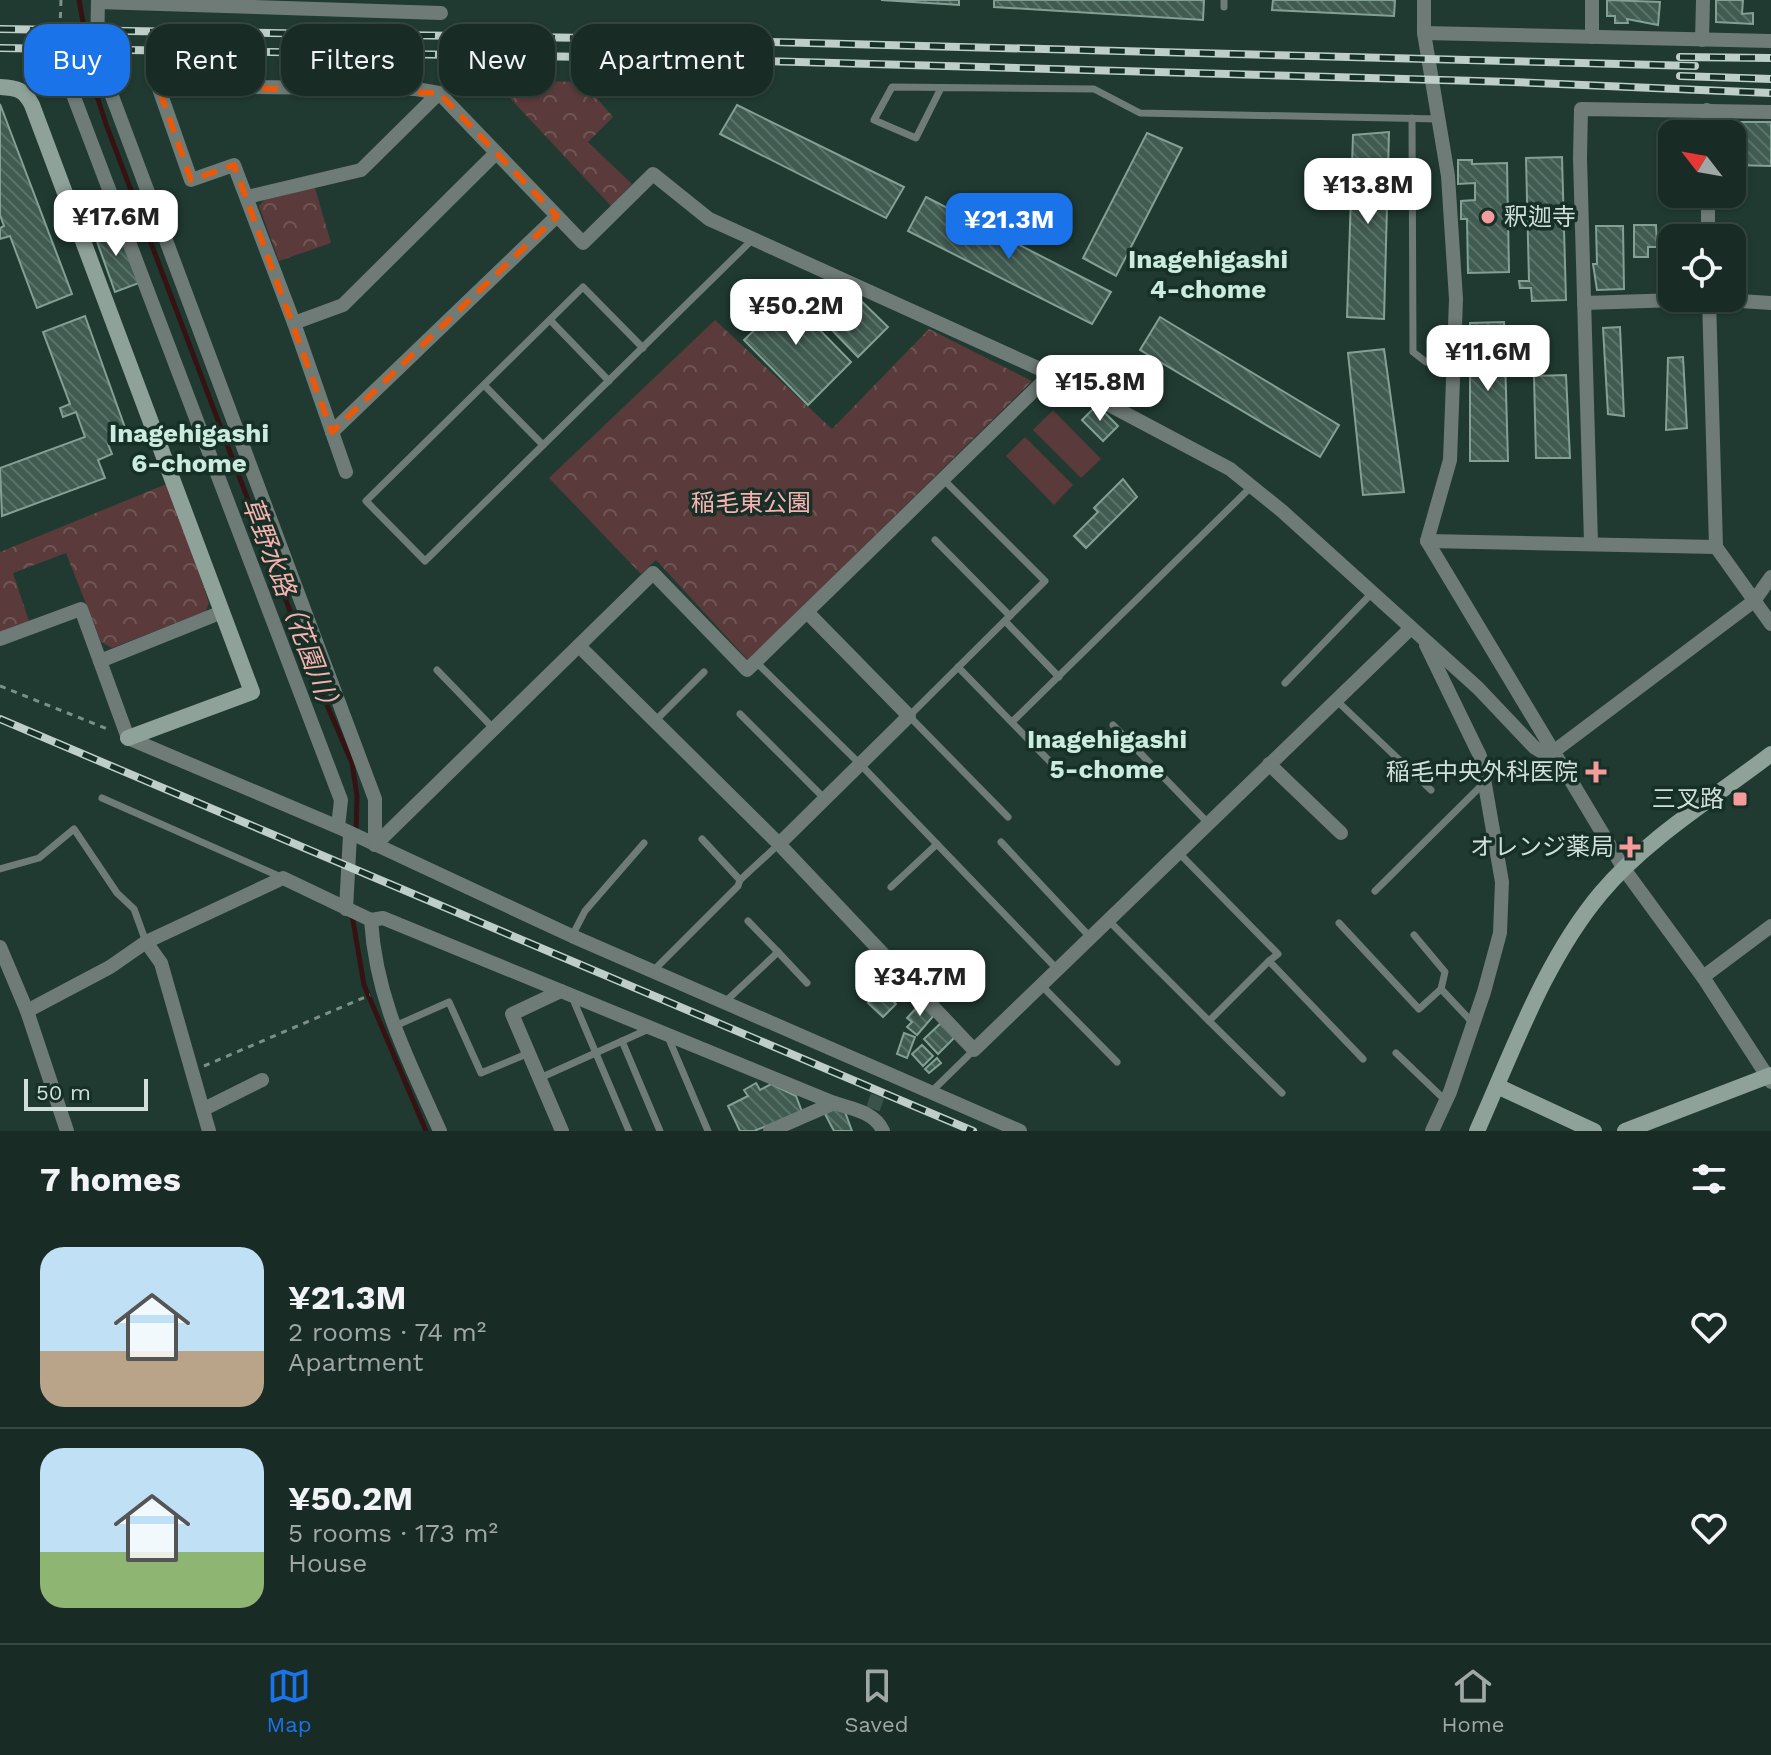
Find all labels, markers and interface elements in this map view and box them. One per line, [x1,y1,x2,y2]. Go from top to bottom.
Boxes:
chip: Buy [24,24,130,96]
chip: Rent [146,24,265,96]
chip: Filters [281,24,423,96]
chip: New [439,24,555,96]
chip: Apartment [571,24,773,96]
north arrow [1658,120,1746,208]
map controls [1658,120,1746,312]
pin: ¥13.8M [1303,158,1433,226]
text: ¥13.8M [1322,169,1414,199]
pin: ¥17.6M [51,190,181,258]
pin: ¥21.3M [944,193,1074,261]
text: ¥17.6M [72,201,160,231]
place label: 釈迦寺 [1504,203,1576,231]
text: ¥21.3M [964,204,1054,234]
marker: 釈迦寺 [1479,208,1497,226]
button: locate [1658,224,1746,312]
district label: Inagehigashi 4-chome [1128,244,1288,304]
pin: ¥50.2M [731,279,861,347]
text: ¥50.2M [748,290,844,320]
pin: ¥11.6M [1423,325,1553,393]
text: ¥11.6M [1445,336,1531,366]
pin: ¥15.8M [1035,355,1165,423]
text: ¥15.8M [1054,366,1146,396]
district label: Inagehigashi 6-chome [109,418,269,478]
park label: 稲毛東公園 [691,489,811,517]
water label: 草野水路（花園川） [236,492,348,722]
district label: Inagehigashi 5-chome [1027,724,1187,784]
place label: 稲毛中央外科医院 [1386,758,1578,786]
marker: 稲毛中央外科医院 [1585,761,1607,783]
place label: 三叉路 [1652,785,1724,813]
marker: 三叉路 [1731,790,1749,808]
place label: オレンジ薬局 [1470,833,1614,861]
marker: オレンジ薬局 [1621,838,1639,856]
pin: ¥34.7M [855,950,985,1018]
text: ¥34.7M [873,961,967,991]
scale bar [24,1075,148,1111]
text: 50 m [36,1080,91,1105]
icon: filters [1687,1157,1731,1201]
text: 7 homes [40,1159,181,1199]
text: ¥21.3M [288,1277,407,1317]
icon: home [104,1279,200,1375]
icon: heart [1687,1305,1731,1349]
text: 2 rooms · 74 m² [288,1317,486,1347]
text: Apartment [288,1347,424,1377]
text: ¥50.2M [288,1478,413,1518]
icon: home [104,1480,200,1576]
icon: heart [1687,1506,1731,1550]
text: 5 rooms · 173 m² [288,1518,498,1548]
text: House [288,1548,367,1578]
tab: Map [267,1664,311,1737]
tab: Saved [845,1664,908,1737]
tab: Home [1442,1664,1504,1737]

